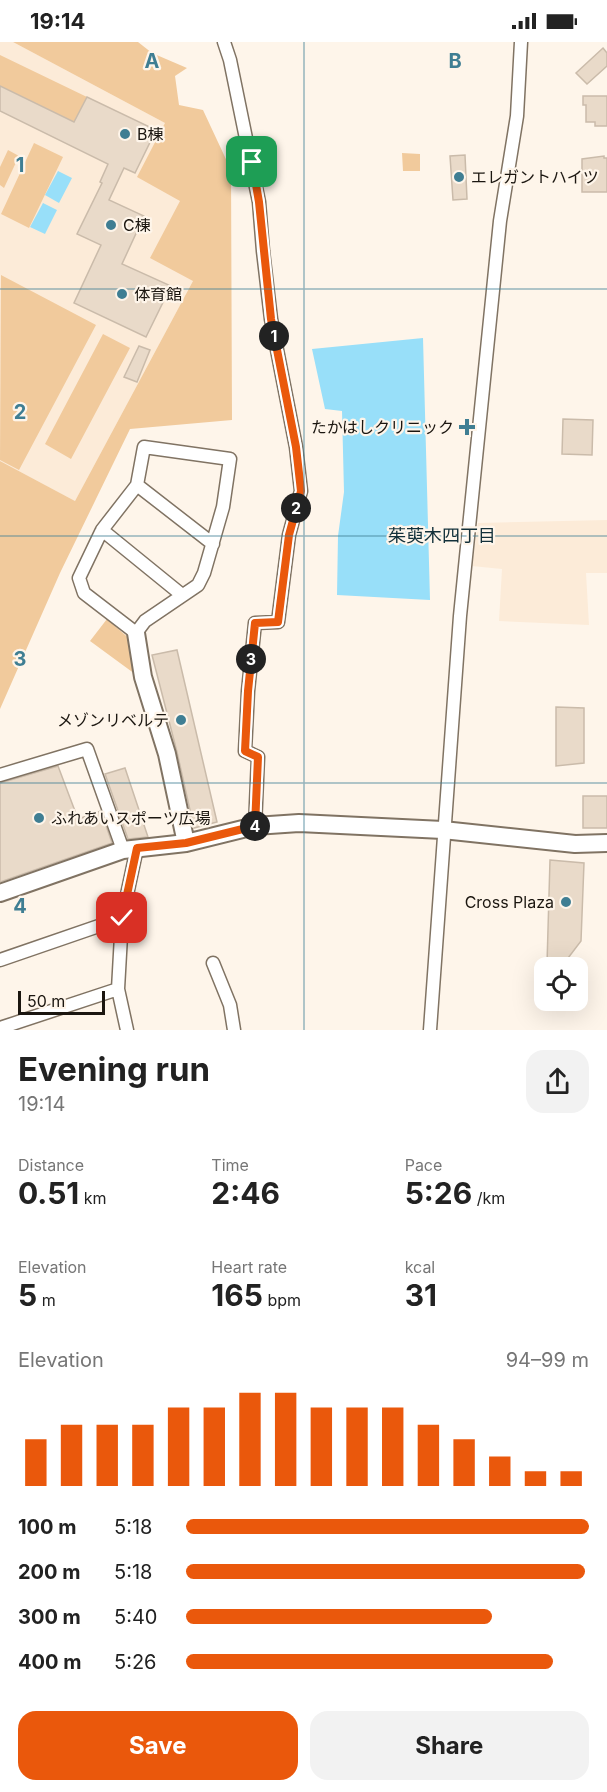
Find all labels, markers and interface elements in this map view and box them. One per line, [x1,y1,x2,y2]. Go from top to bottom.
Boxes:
text: 19:14 [30,8,85,34]
text: A [145,49,160,73]
text: B [448,49,462,73]
place label: B棟 [137,124,163,144]
marker: B棟 [118,127,132,141]
pin [226,136,277,187]
icon: arrive [235,145,268,178]
text: 1 [16,153,24,177]
place label: エレガントハイツ [471,167,599,187]
marker: エレガントハイツ [452,170,466,184]
place label: C棟 [123,215,151,235]
marker: C棟 [104,218,118,232]
place label: 体育館 [134,284,182,304]
marker: 体育館 [115,287,129,301]
pin: 1 [259,321,289,351]
text: 1 [271,326,277,346]
text: 2 [14,400,26,424]
place label: たかはしクリニック [311,417,454,437]
marker: たかはしクリニック [458,418,476,436]
pin: 2 [281,493,311,523]
text: 2 [291,498,301,518]
district label: 茱萸木四丁目 [388,525,496,546]
pin: 3 [236,644,266,674]
text: 3 [14,647,26,671]
text: 3 [246,649,256,669]
place label: メゾンリベルテ [57,710,169,730]
marker: メゾンリベルテ [174,713,188,727]
place label: ふれあいスポーツ広場 [51,808,211,828]
marker: ふれあいスポーツ広場 [32,811,46,825]
pin: 4 [240,811,270,841]
text: 4 [250,816,260,836]
pin [96,892,147,943]
place label: Cross Plaza [465,892,554,912]
text: 4 [13,894,27,918]
marker: Cross Plaza [559,895,573,909]
icon: check [105,901,138,934]
map controls [534,957,588,1011]
button: locate [534,957,588,1011]
scale bar [18,988,105,1016]
text: 50 m [27,991,65,1011]
text: Evening run [18,1049,210,1089]
button: share [526,1050,589,1113]
text: 19:14 [18,1092,65,1116]
text: Distance [18,1155,84,1175]
text: Time [211,1155,249,1175]
text: Pace [405,1155,442,1175]
text: 0.51 [18,1175,79,1211]
text: 2:46 [211,1175,280,1211]
text: 5:26 [405,1175,472,1211]
text: km [79,1188,107,1208]
text: /km [472,1188,505,1208]
text: Elevation [18,1257,87,1277]
text: Heart rate [211,1257,287,1277]
text: kcal [405,1257,435,1277]
text: 5 [18,1277,37,1313]
text: 165 [211,1277,263,1313]
text: 31 [405,1277,437,1313]
text: m [37,1290,56,1310]
text: bpm [263,1290,301,1310]
text: Elevation [18,1348,104,1372]
text: 94–99 m [506,1348,589,1372]
text: 100 m [18,1515,77,1539]
text: 5:18 [114,1515,152,1539]
text: 200 m [18,1560,81,1584]
text: 5:18 [114,1560,152,1584]
text: 300 m [18,1605,81,1629]
text: 5:40 [114,1605,157,1629]
text: 400 m [18,1650,82,1674]
text: 5:26 [114,1650,157,1674]
button: Save [18,1711,298,1780]
button: Share [310,1711,589,1780]

